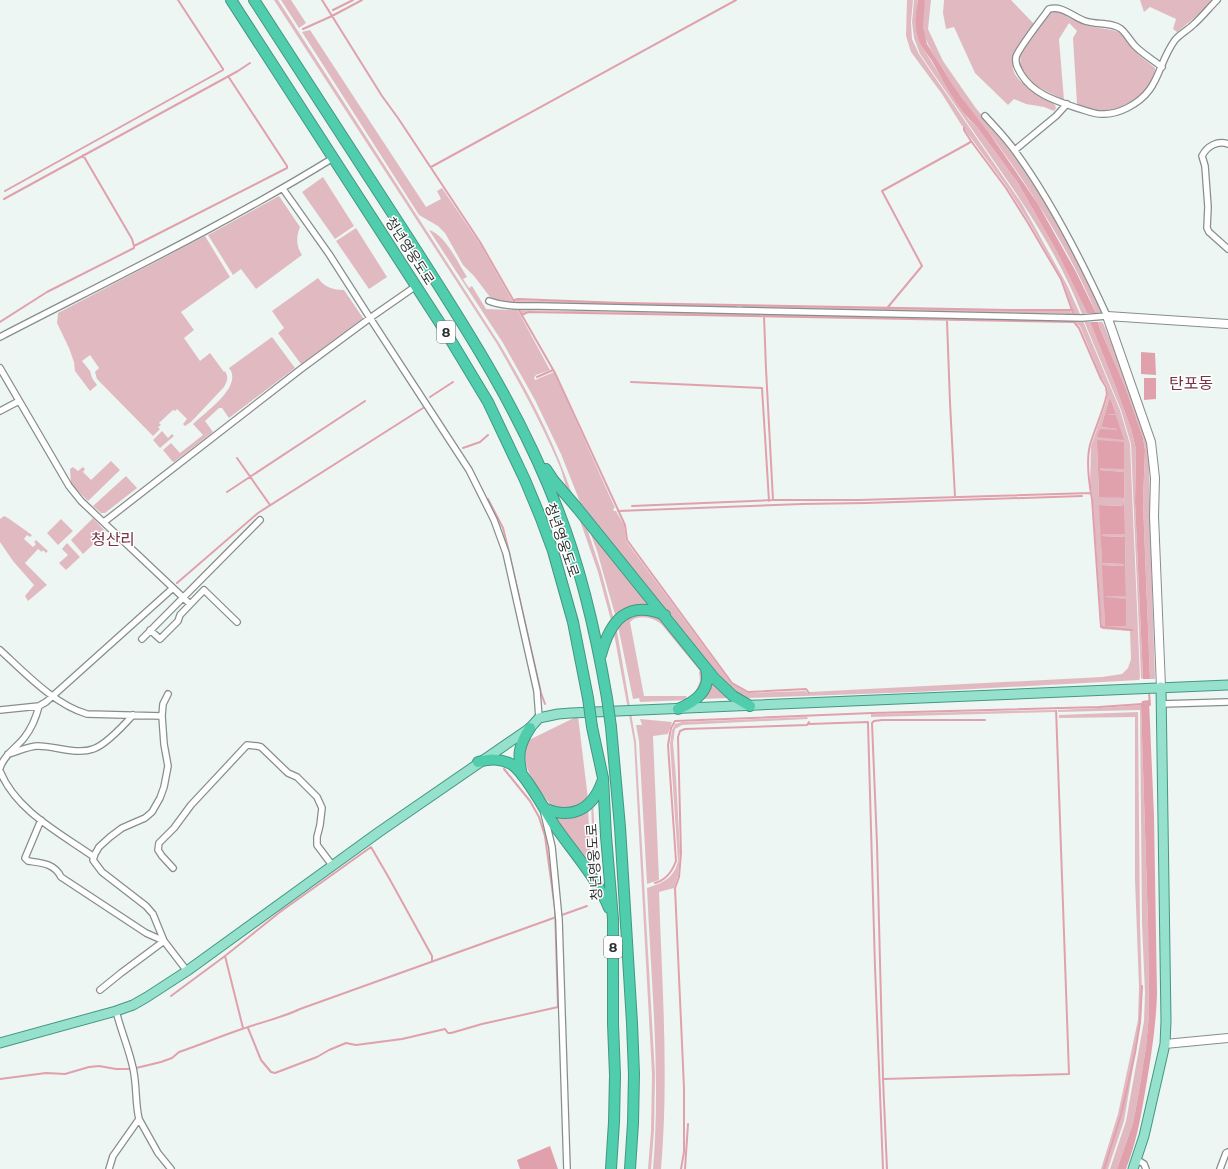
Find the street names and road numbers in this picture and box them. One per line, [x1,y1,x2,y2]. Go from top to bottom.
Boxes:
street label: 청년영웅도로 [381,214,439,288]
road number: 8 [437,321,455,343]
street label: 청년영웅도로 [541,501,583,580]
street label: 청년영웅도로 [582,823,606,901]
road number: 8 [604,936,622,958]

